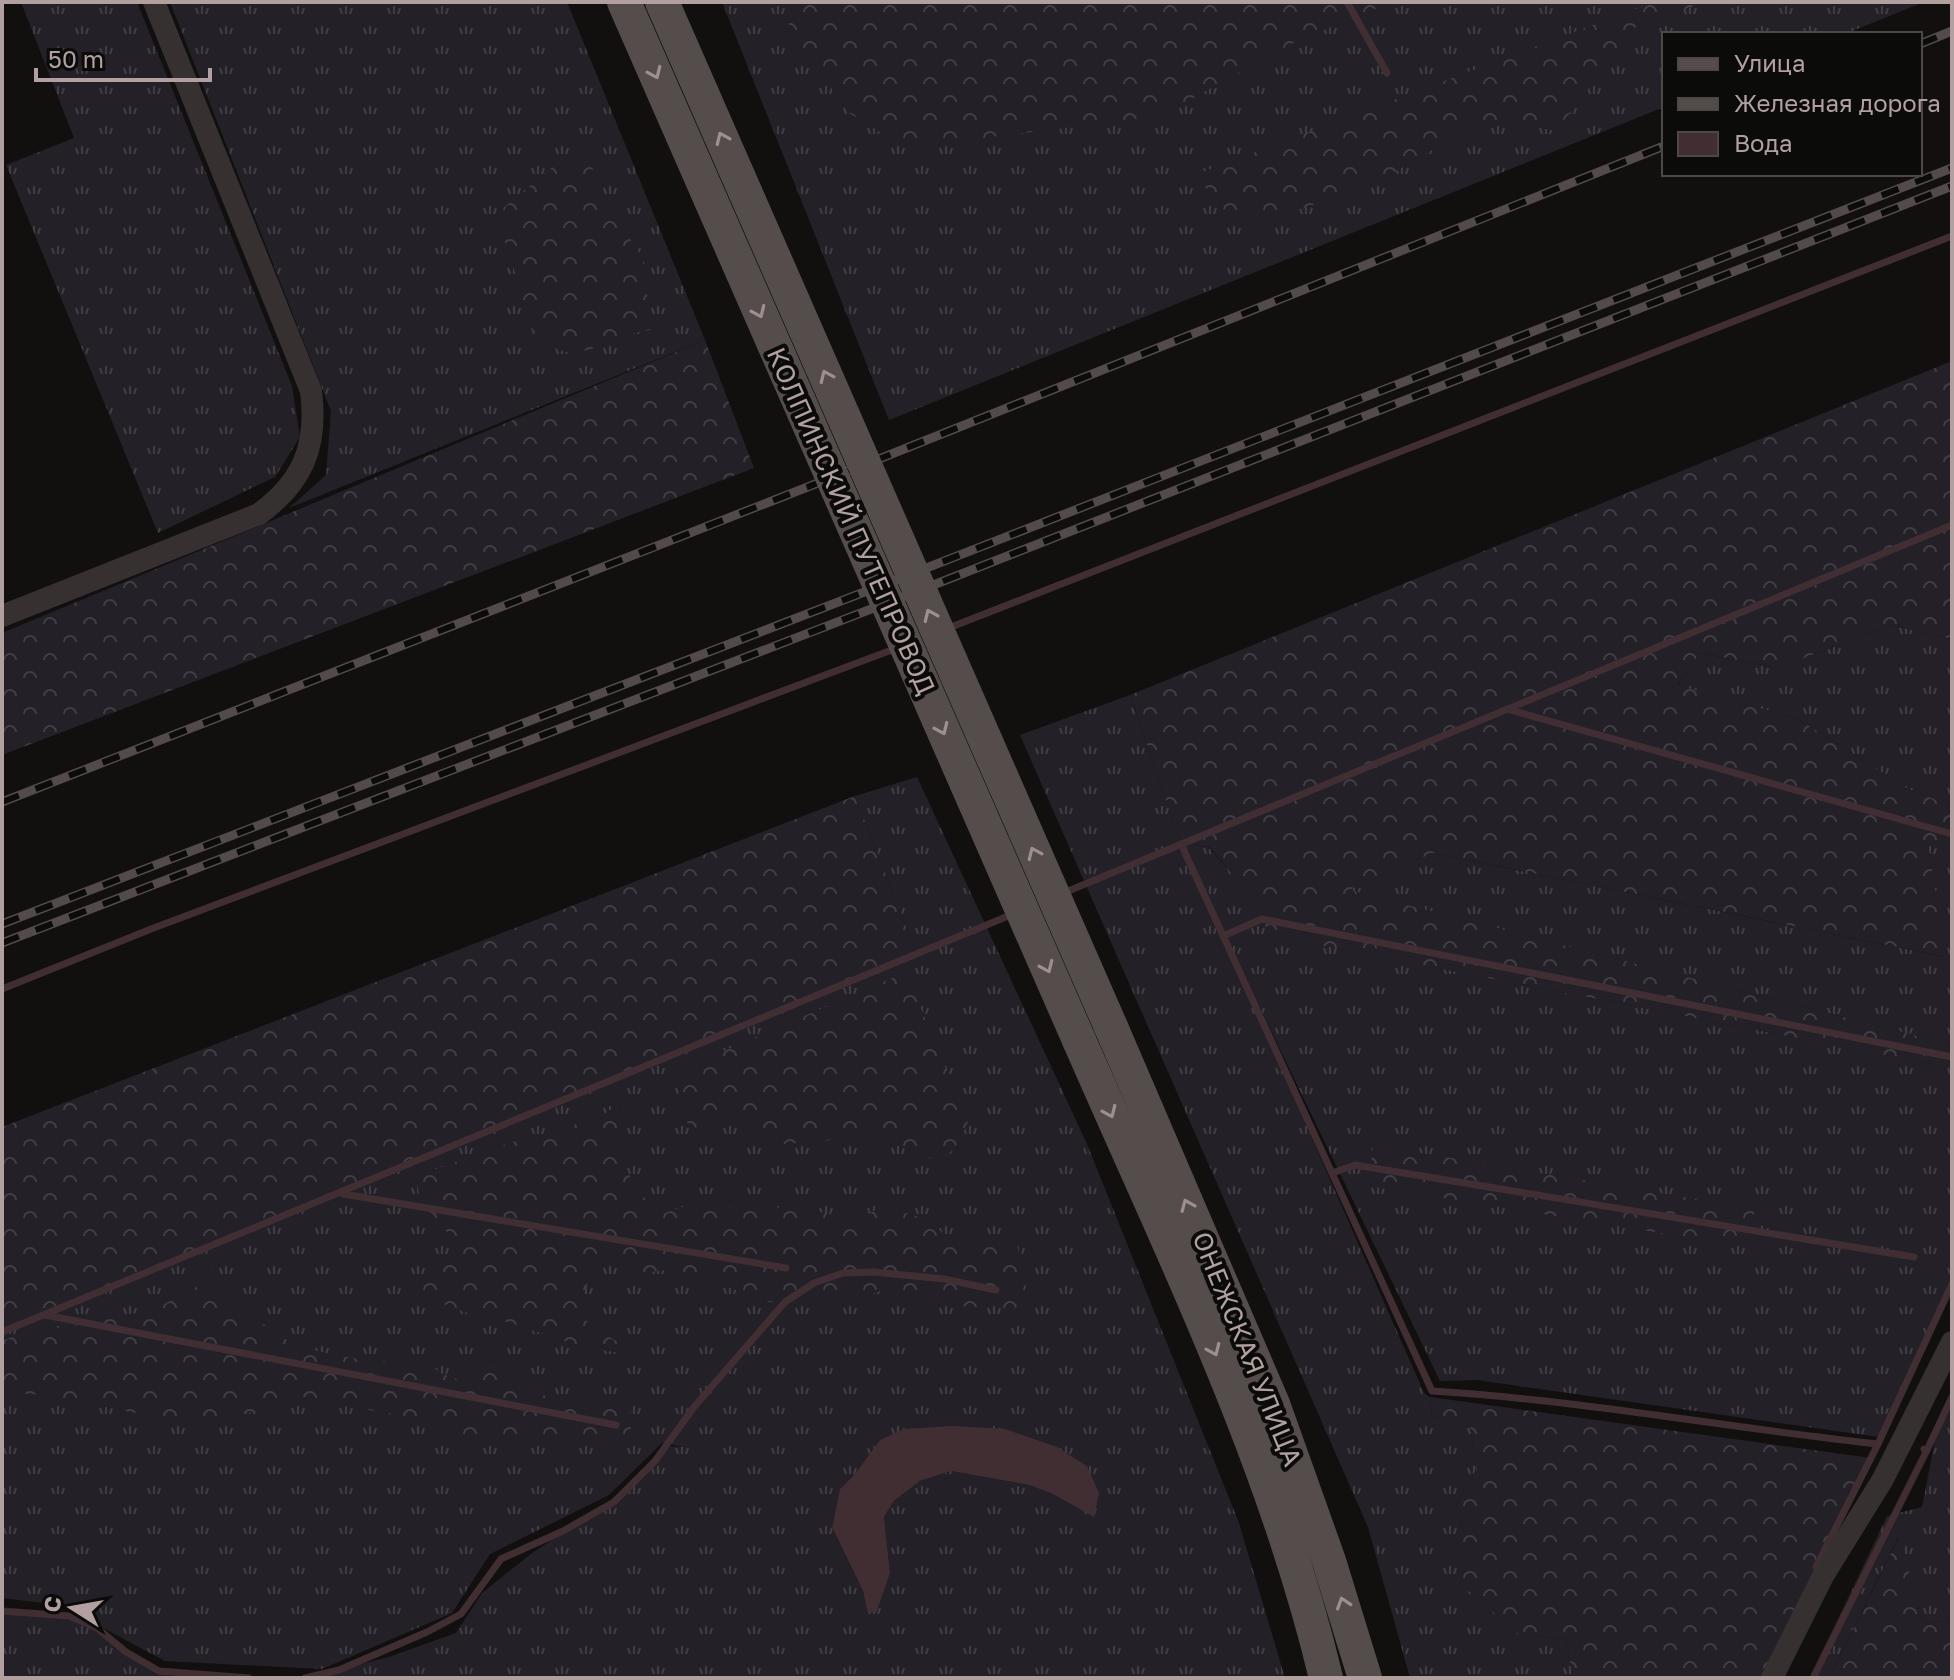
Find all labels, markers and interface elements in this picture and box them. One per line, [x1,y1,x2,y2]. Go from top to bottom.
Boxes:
scale bar [36,32,210,82]
legend [1662,32,1922,176]
text: 50 m [48,44,104,73]
text: Улица [1734,48,1806,77]
one-way arrow [645,65,661,80]
text: Железная дорога [1734,88,1941,117]
text: Вода [1734,128,1793,157]
one-way arrow [715,132,731,146]
one-way arrow [750,303,766,318]
street label: КОЛПИНСКИЙ ПУТЕПРОВОД [761,343,942,699]
one-way arrow [820,370,836,384]
one-way arrow [924,608,940,623]
one-way arrow [933,721,949,735]
one-way arrow [1028,847,1044,861]
one-way arrow [1037,959,1053,973]
one-way arrow [1100,1103,1116,1118]
one-way arrow [1181,1199,1197,1213]
street label: ОНЕЖСКАЯ УЛИЦА [1186,1227,1309,1470]
one-way arrow [1204,1342,1220,1356]
north arrow [32,1568,112,1648]
text: С [37,1594,67,1614]
one-way arrow [1337,1597,1353,1611]

